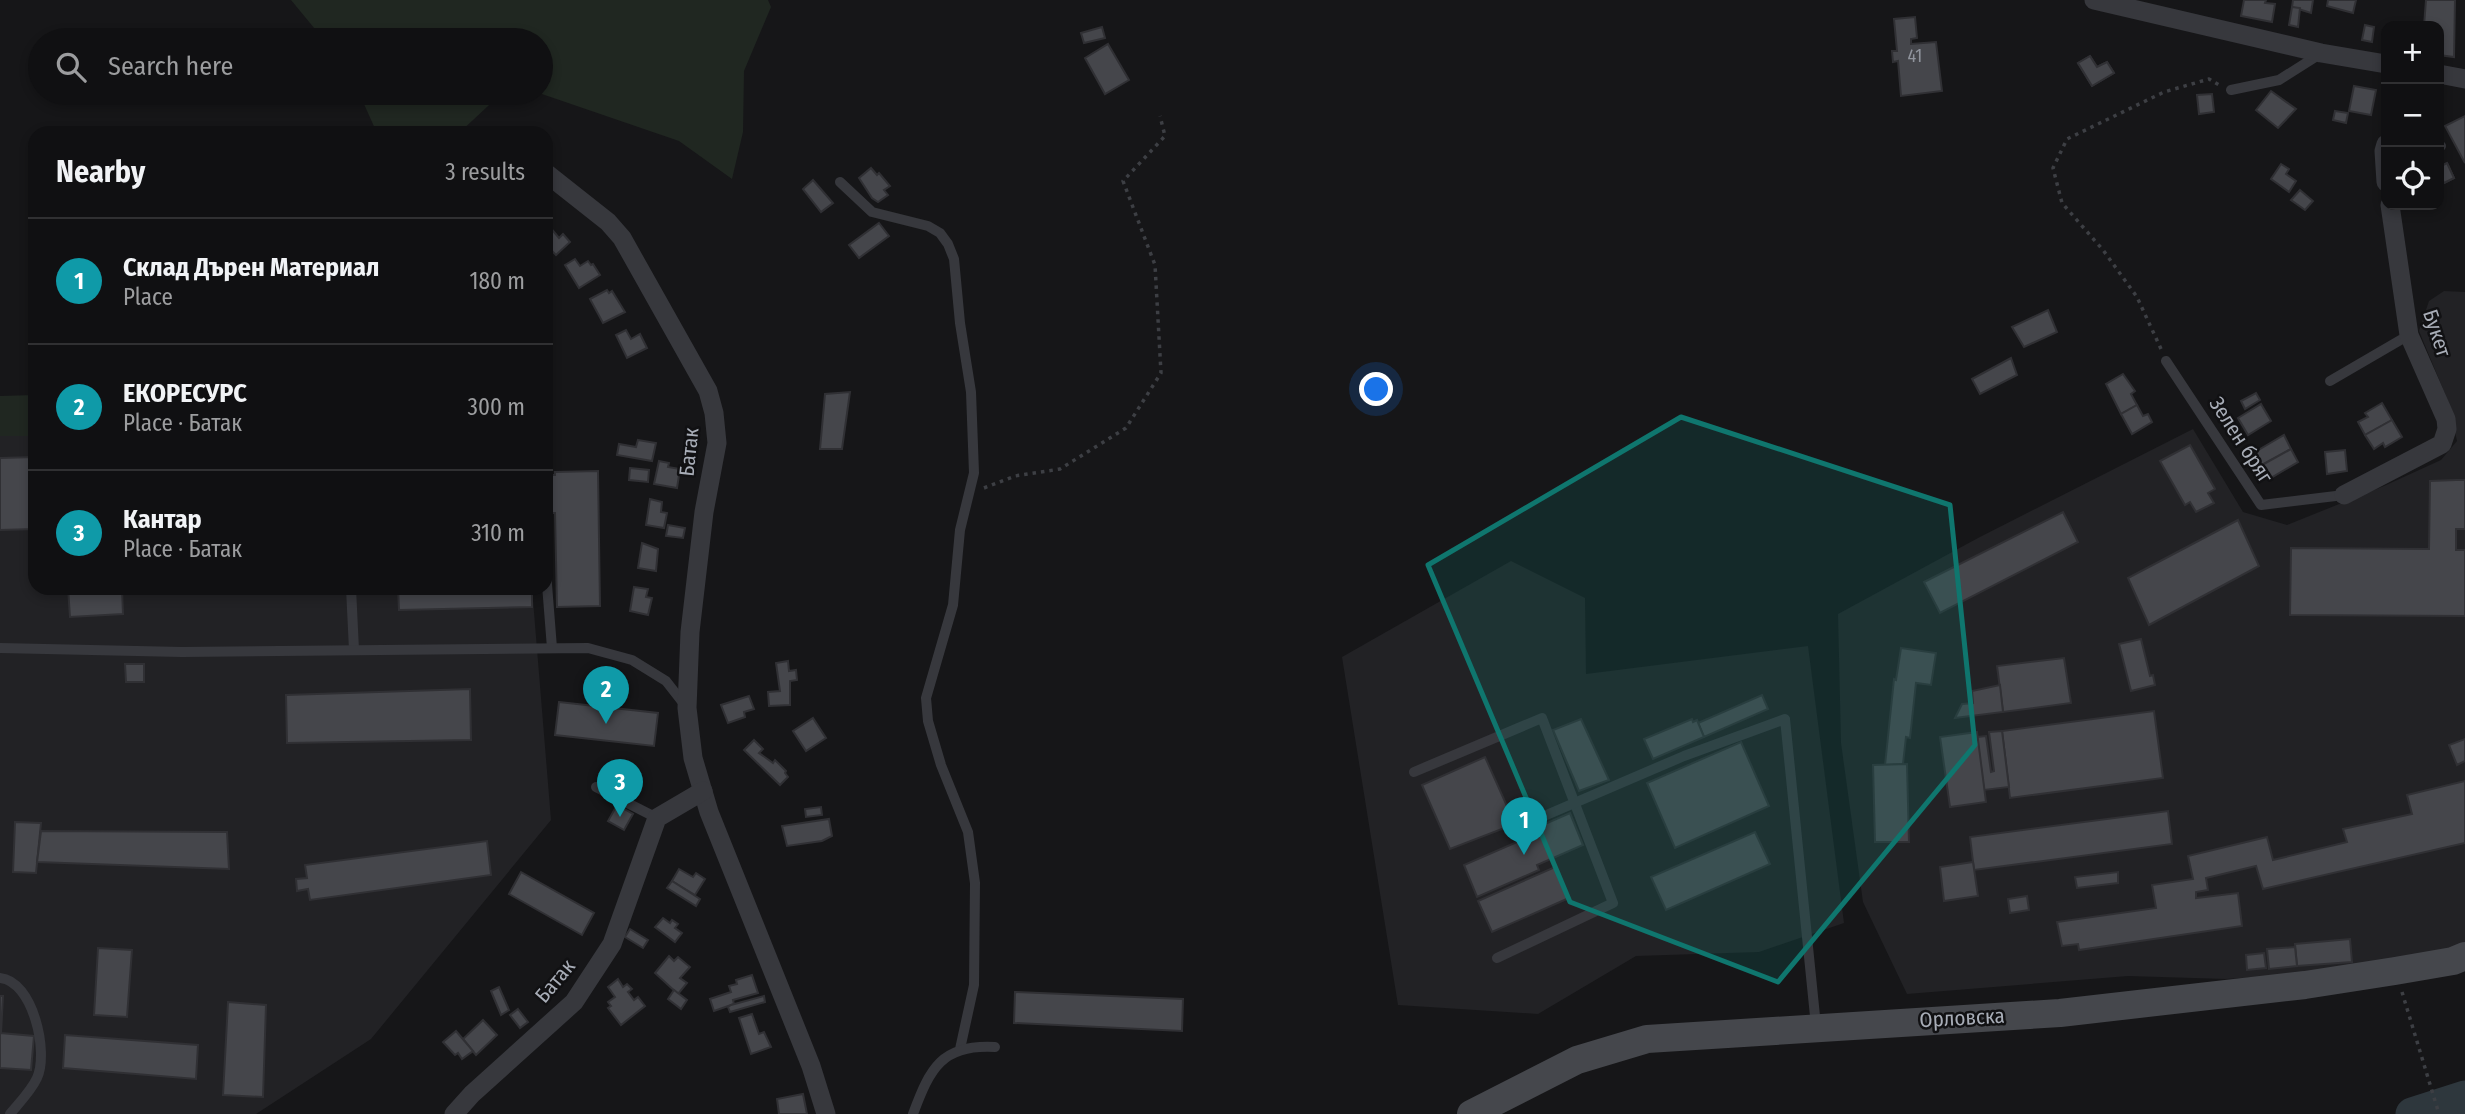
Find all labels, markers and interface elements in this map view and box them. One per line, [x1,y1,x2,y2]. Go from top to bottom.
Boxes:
map controls [2381,21,2444,210]
button: + [2381,21,2444,84]
search box [28,28,553,105]
house number: 41 [1908,45,1922,67]
icon: search [52,48,90,86]
text: Search here [108,51,233,82]
button: − [2381,84,2444,147]
button: locate [2381,147,2444,210]
text: Nearby [56,154,145,190]
text: 3 results [445,158,525,186]
text: Склад Дърен Материал [123,252,379,283]
text: 1 [74,267,84,295]
text: 180 m [469,267,525,295]
text: Place [123,283,173,311]
street label: Букет [2417,306,2457,360]
your location [1359,372,1393,406]
text: ЕКОРЕСУРС [123,378,247,409]
street label: Зелен бряг [2203,392,2279,489]
text: 2 [74,393,84,421]
text: 300 m [468,393,525,421]
text: Place · Батак [123,409,242,437]
street label: Батак [674,426,704,478]
text: Кантар [123,504,202,535]
text: 3 [74,519,84,547]
text: 310 m [471,519,525,547]
text: Place · Батак [123,535,242,563]
pin: 2 [583,666,629,724]
pin: 3 [597,759,643,817]
pin: 1 [1501,797,1547,855]
street label: Батак [529,954,581,1008]
street label: Орловска [1919,1003,2005,1033]

